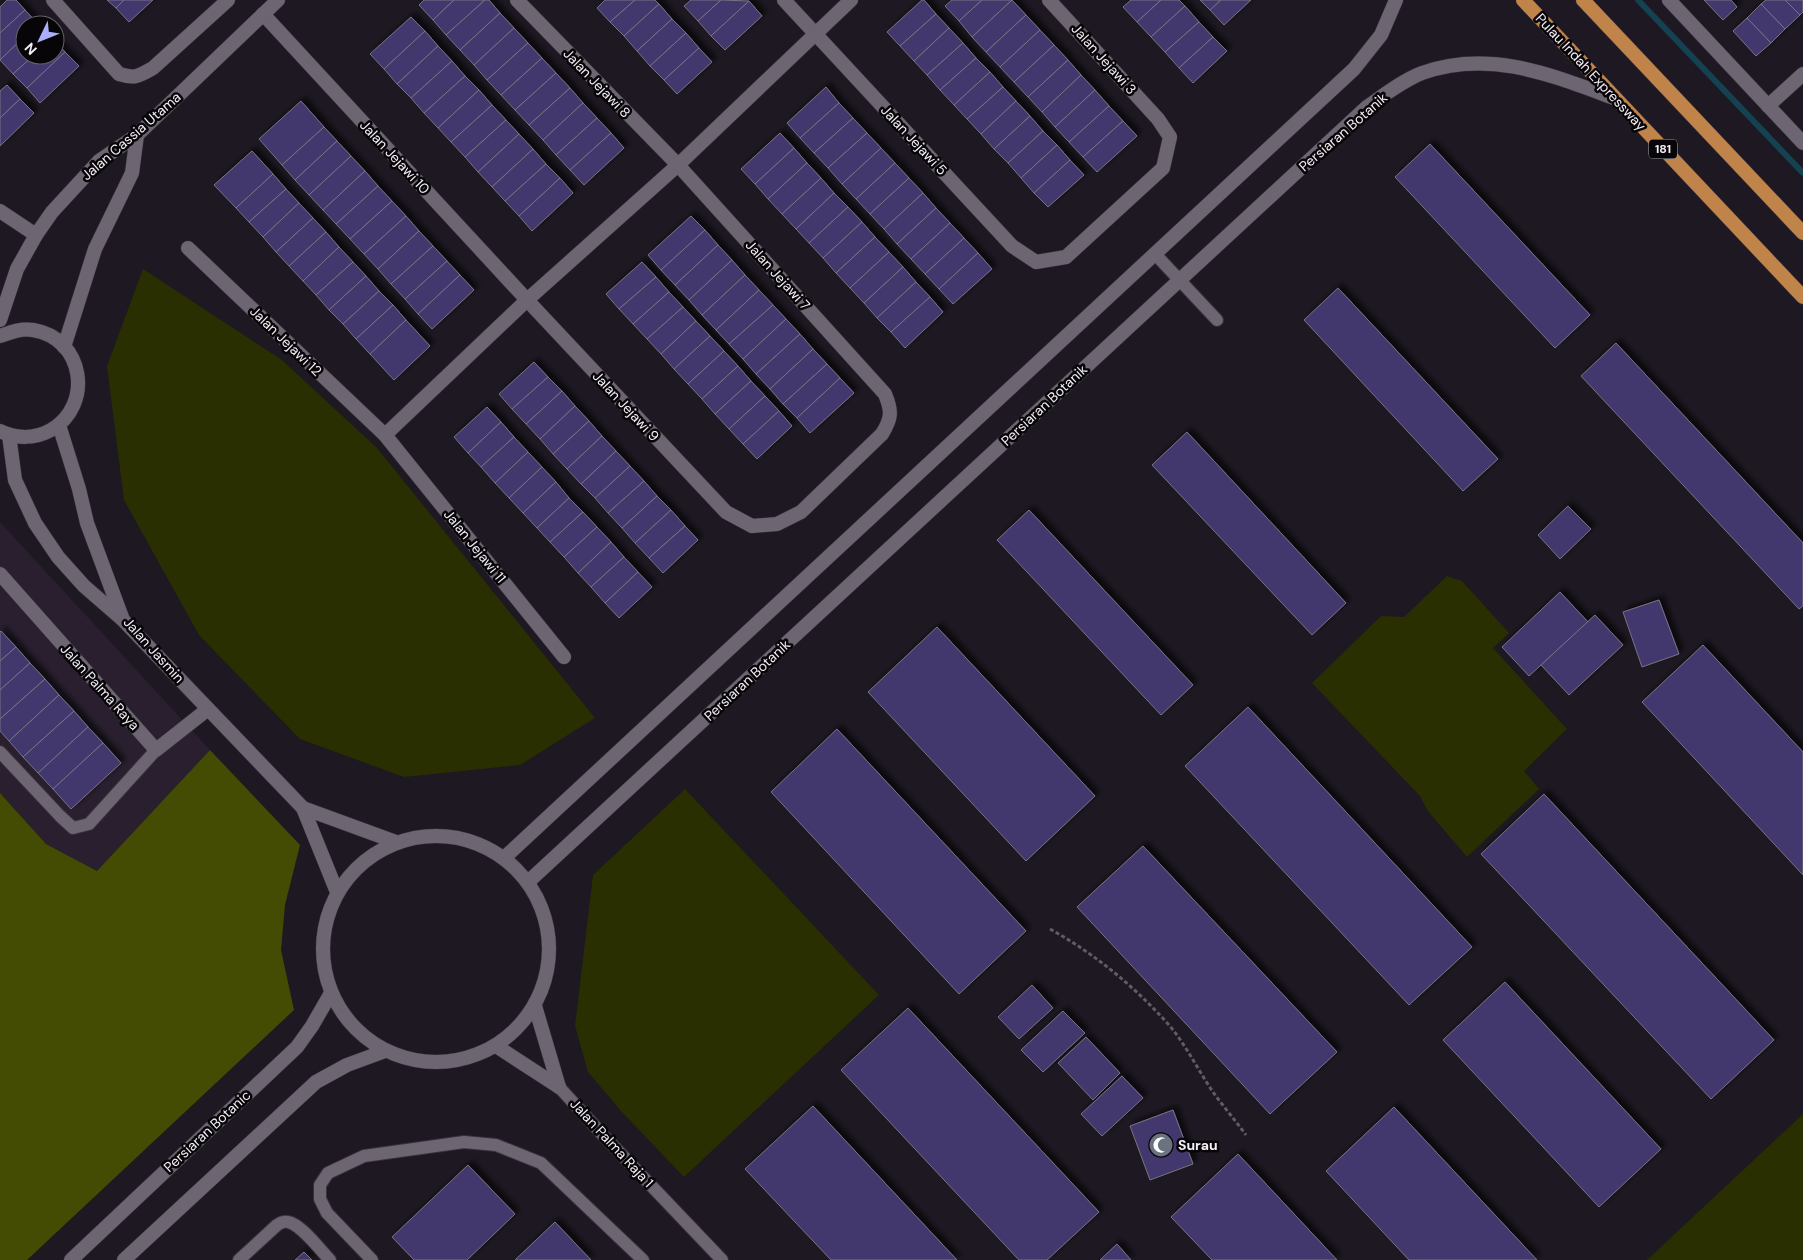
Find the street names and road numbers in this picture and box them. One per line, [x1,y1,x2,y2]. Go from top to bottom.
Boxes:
street label: Pulau Indah Expressway [1532,10,1650,135]
street label: Jalan Jejawi 3 [1068,20,1140,98]
street label: Jalan Jejawi 8 [560,45,634,121]
street label: Jalan Cassia Utama [78,88,184,184]
street label: Persiaran Botanik [1295,89,1391,175]
street label: Jalan Jejawi 5 [877,101,951,179]
street label: Jalan Jejawi 10 [356,116,434,198]
road number: 181 [1649,140,1677,158]
street label: Jalan Jejawi 7 [742,236,814,314]
street label: Jalan Jejawi 12 [246,302,326,380]
street label: Persiaran Botanik [997,360,1091,450]
street label: Jalan Jejawi 9 [589,367,663,445]
street label: Jalan Jejawi 11 [440,506,510,586]
street label: Jalan Jasmin [120,613,188,687]
street label: Persiaran Botanik [700,635,794,725]
street label: Jalan Palma Raya [57,640,143,734]
street label: Persiaran Botanic [160,1086,254,1176]
street label: Jalan Palma Raja 1 [566,1095,658,1191]

